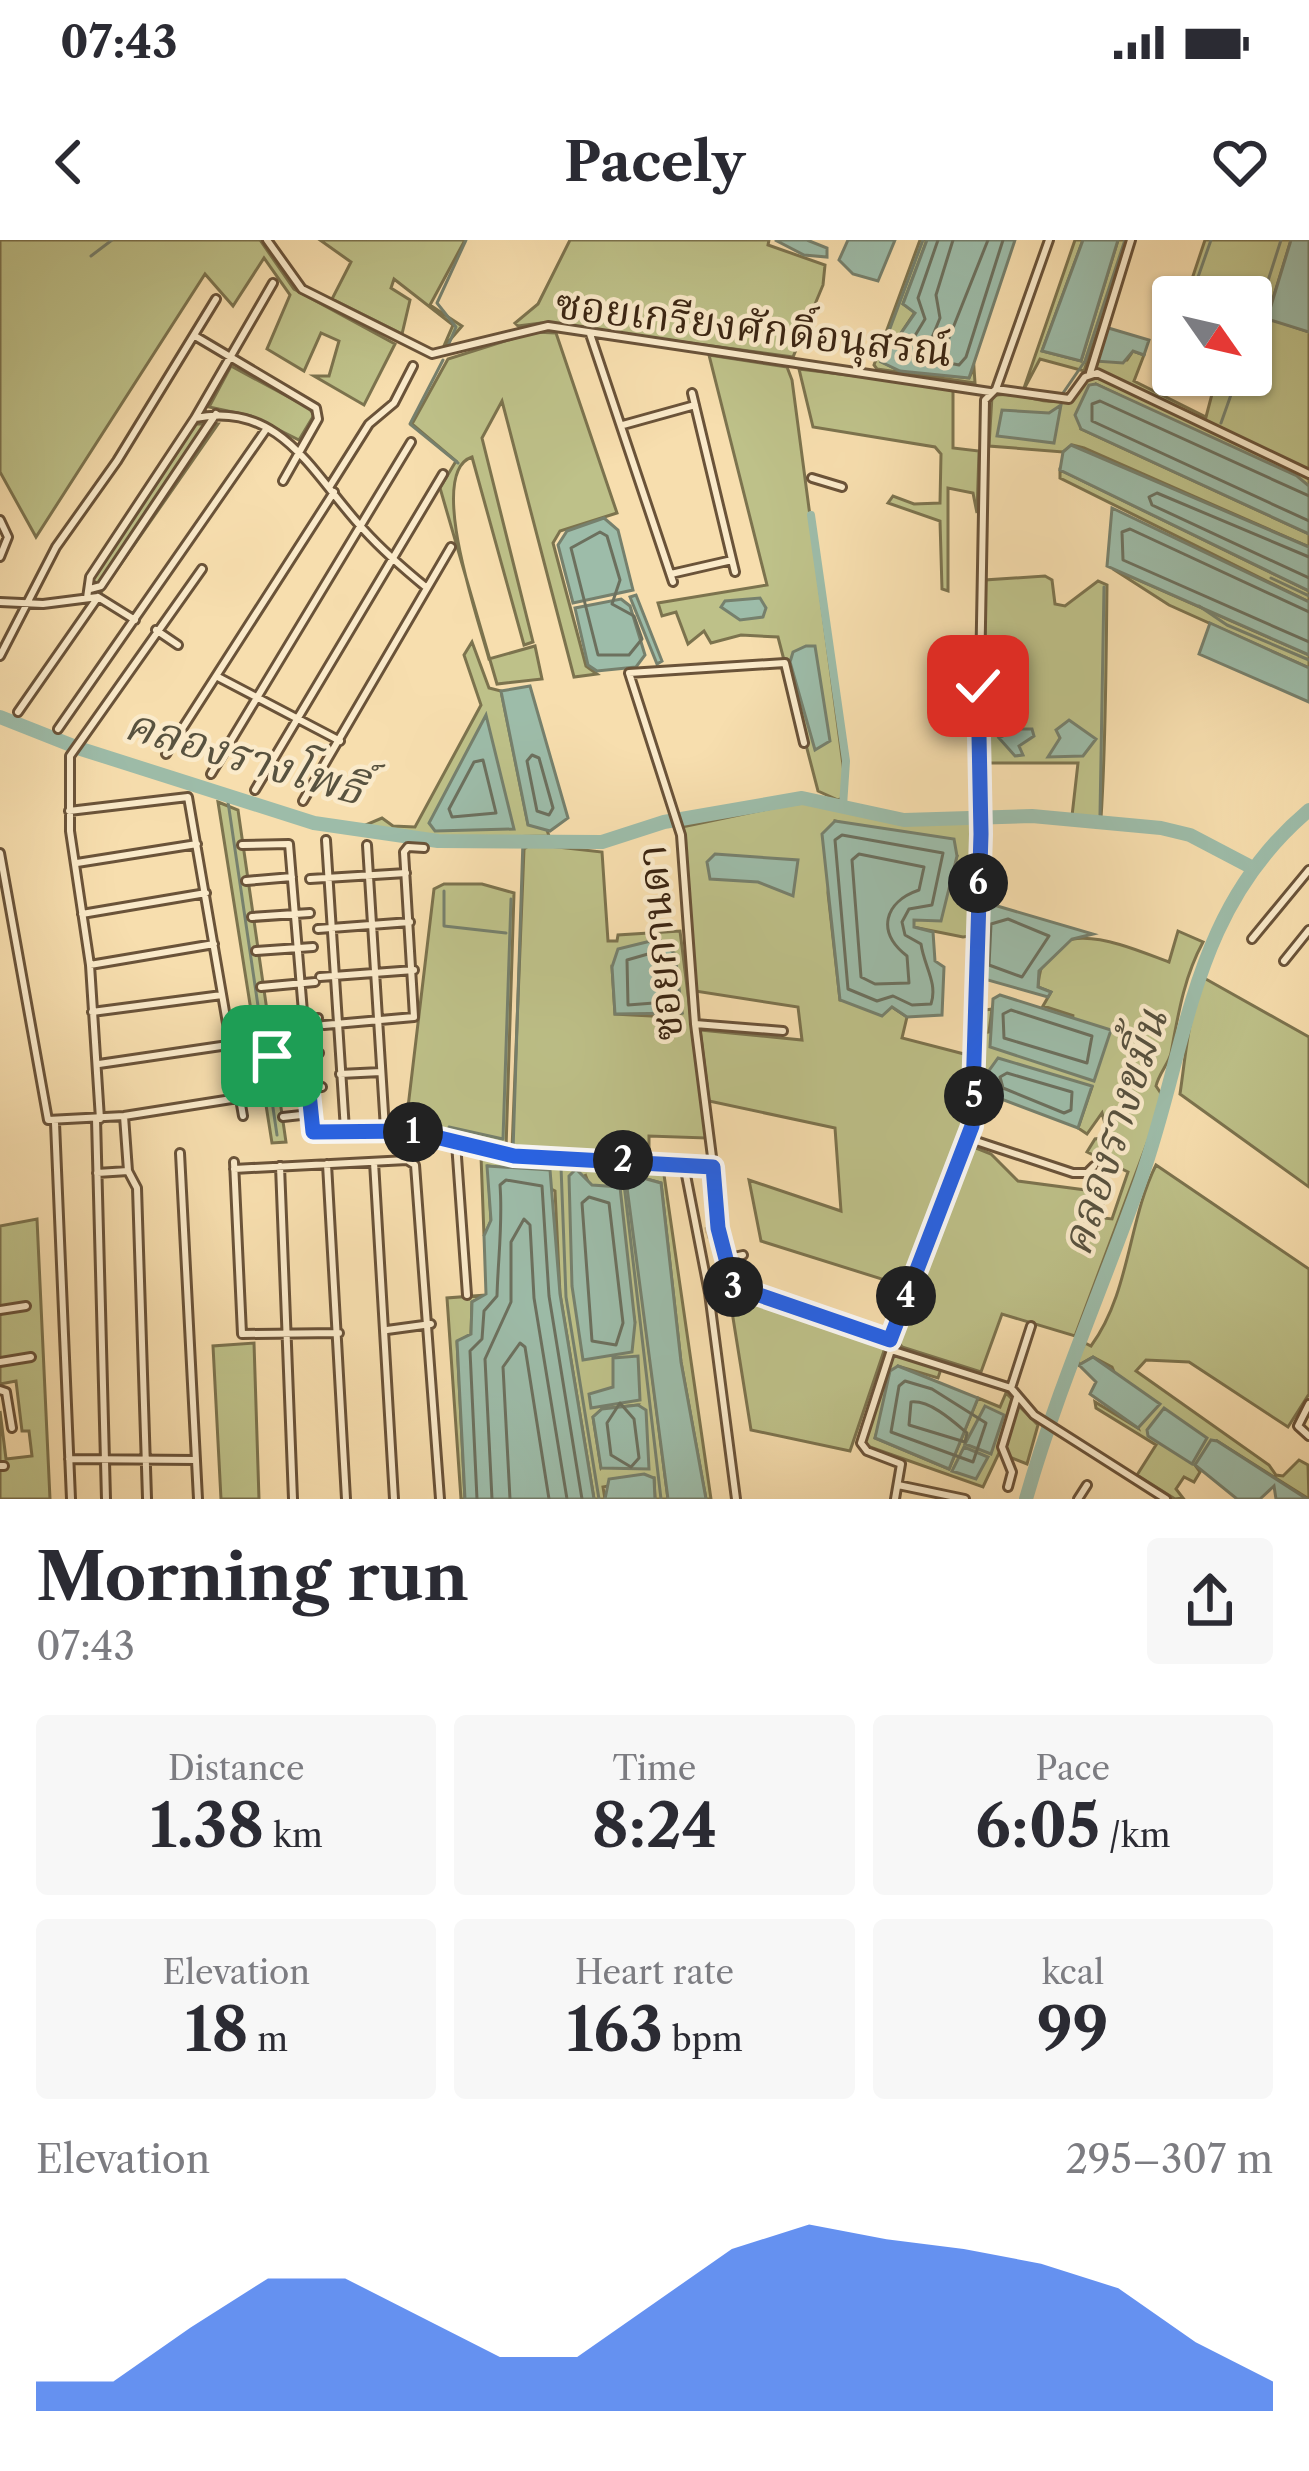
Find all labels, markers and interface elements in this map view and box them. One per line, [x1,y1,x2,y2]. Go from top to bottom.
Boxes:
text: 07:43 [60,14,178,70]
icon: back [36,129,102,195]
text: Pacely [564,129,745,195]
icon: heart [1207,129,1273,195]
street label: ซอยเกรียงศักดิ์อนุสรณ์ [553,274,956,379]
north arrow [1152,276,1272,396]
map controls [1152,276,1272,396]
pin [927,635,1029,737]
icon: check [945,653,1011,719]
water label: คลองรางโพธิ์ [119,692,386,821]
street label: ซอยกานดา [625,843,693,1043]
pin: 6 [948,853,1008,913]
text: 6 [968,862,988,903]
water label: คลองรางขมิ้น [1044,1001,1179,1262]
pin [221,1005,323,1107]
icon: arrive [239,1023,305,1089]
pin: 5 [944,1066,1004,1126]
text: 5 [965,1075,983,1116]
pin: 1 [383,1102,443,1162]
text: 1 [406,1111,420,1152]
pin: 2 [593,1130,653,1190]
text: 2 [613,1139,633,1180]
pin: 3 [703,1257,763,1317]
text: 3 [724,1266,742,1307]
pin: 4 [876,1266,936,1326]
text: 4 [896,1275,916,1316]
text: Morning run [36,1536,469,1617]
button: share [1147,1538,1273,1664]
text: 07:43 [36,1622,135,1670]
text: Distance [168,1748,304,1789]
text: Time [613,1748,696,1789]
text: Pace [1036,1748,1110,1789]
text: 1.38 [150,1789,264,1863]
text: 8:24 [592,1789,717,1863]
text: 6:05 [975,1789,1100,1863]
text: km [264,1815,323,1856]
text: /km [1100,1815,1171,1856]
text: Elevation [162,1952,310,1993]
text: Heart rate [575,1952,734,1993]
text: kcal [1042,1952,1104,1993]
text: 18 [184,1993,248,2067]
text: 163 [566,1993,663,2067]
text: 99 [1037,1993,1109,2067]
text: m [248,2019,288,2060]
text: bpm [663,2019,743,2060]
text: Elevation [36,2135,210,2183]
text: 295–307 m [1065,2135,1273,2183]

